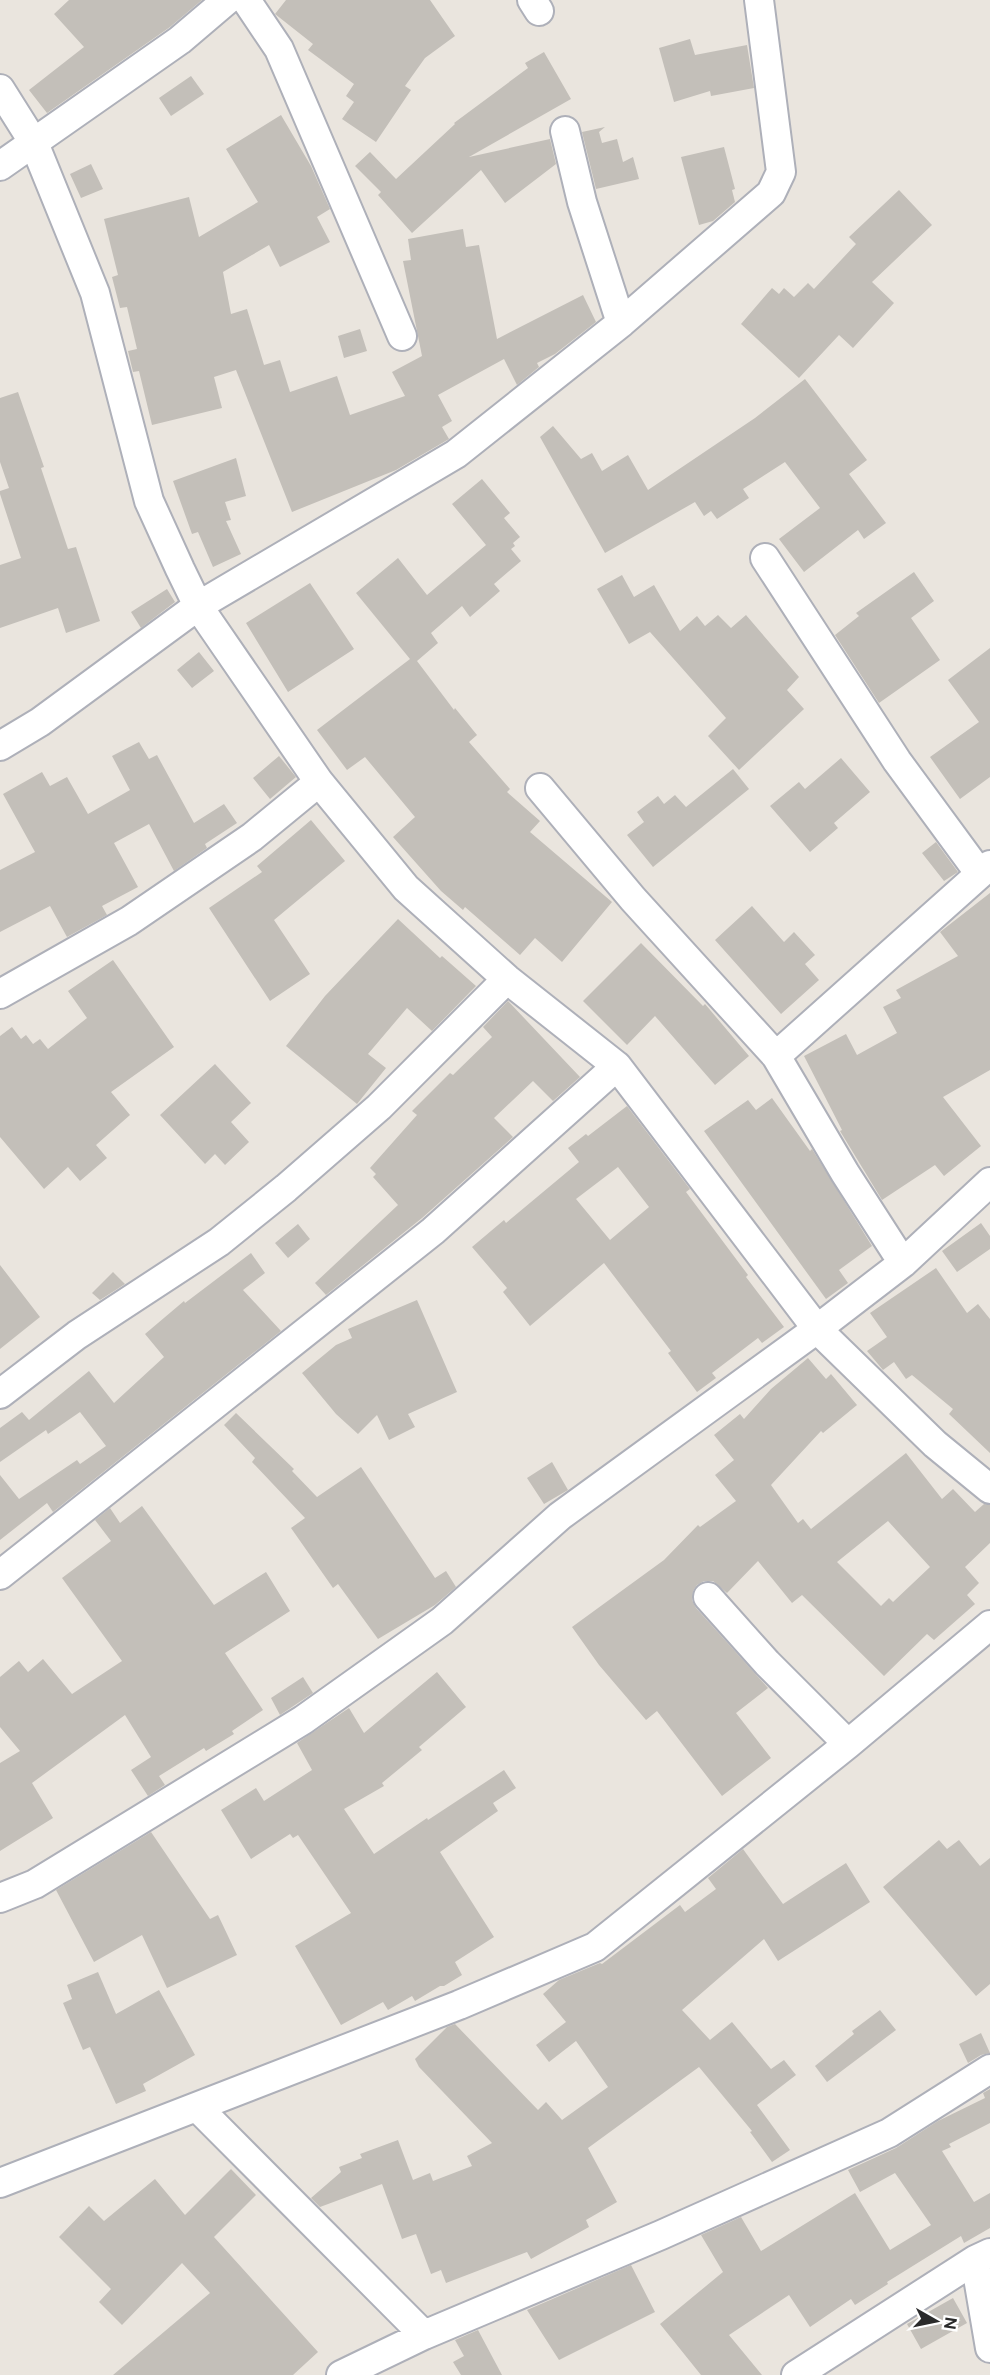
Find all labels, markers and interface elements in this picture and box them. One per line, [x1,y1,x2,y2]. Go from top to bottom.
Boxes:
north arrow [906,2291,966,2351]
text: N [940,2316,961,2331]

